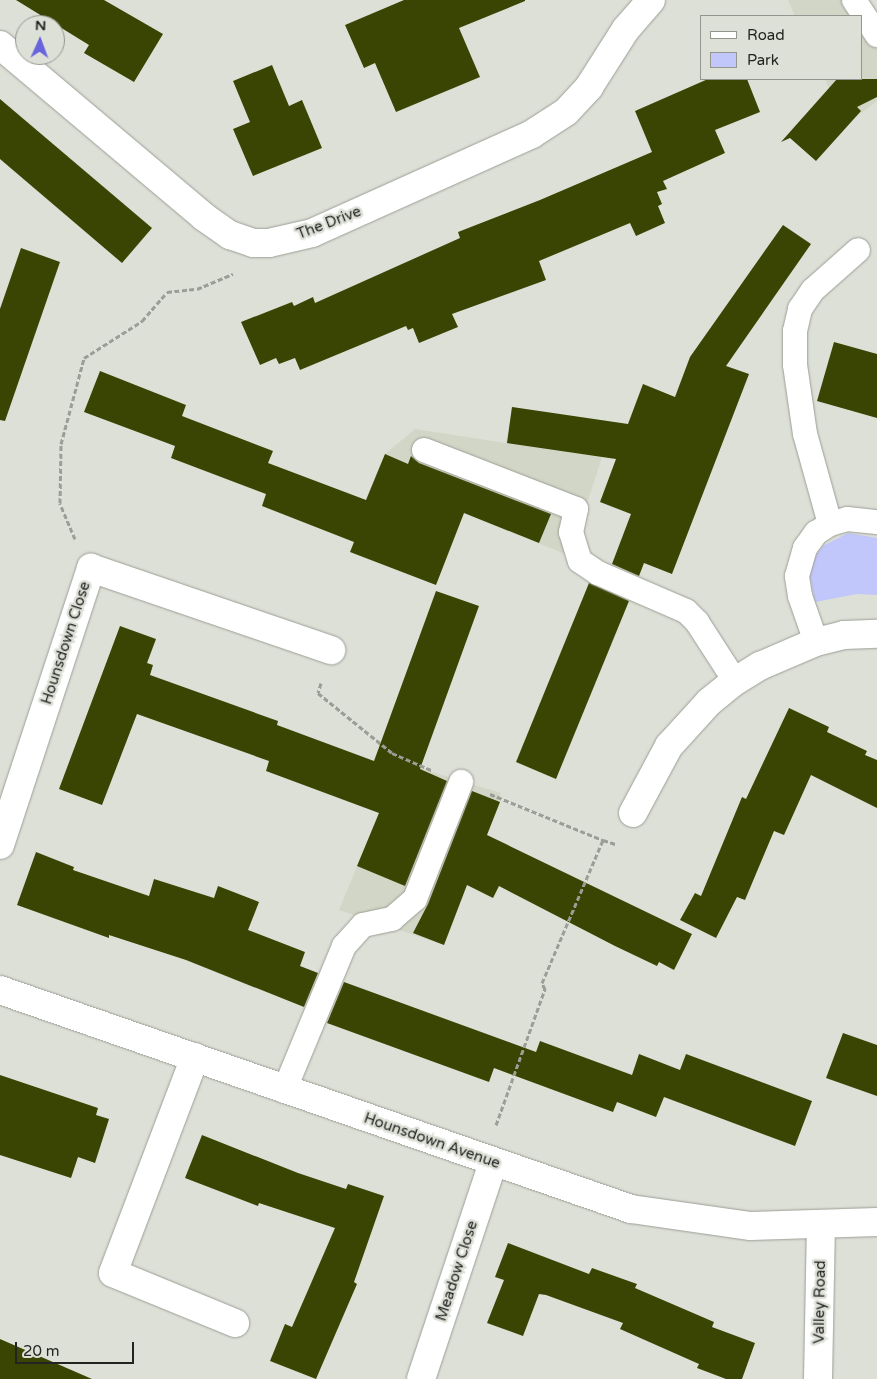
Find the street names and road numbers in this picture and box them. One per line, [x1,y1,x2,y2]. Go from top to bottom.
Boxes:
street label: The Drive [294,203,364,243]
street label: Hounsdown Close [38,579,94,707]
street label: Hounsdown Avenue [362,1109,502,1173]
street label: Meadow Close [432,1219,482,1323]
street label: Valley Road [810,1260,830,1344]

